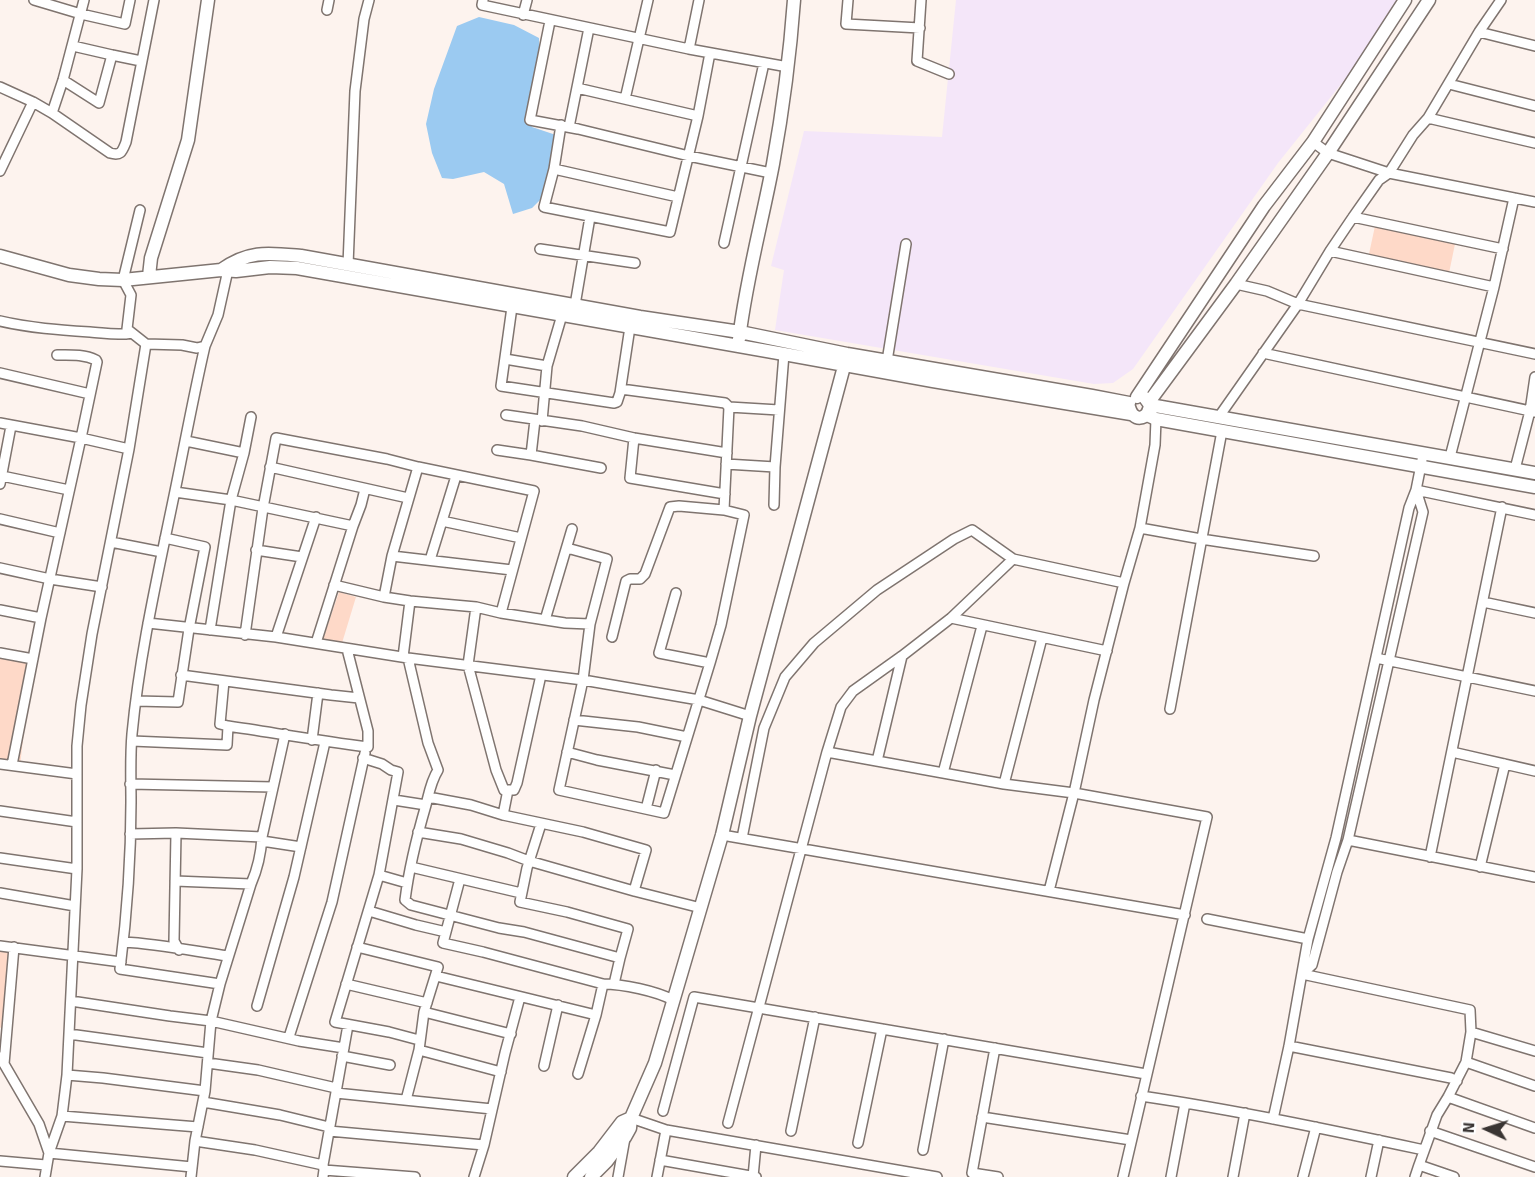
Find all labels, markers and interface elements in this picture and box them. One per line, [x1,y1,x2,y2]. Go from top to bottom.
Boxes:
north arrow [1457,1099,1517,1159]
text: N [1459,1121,1479,1134]

